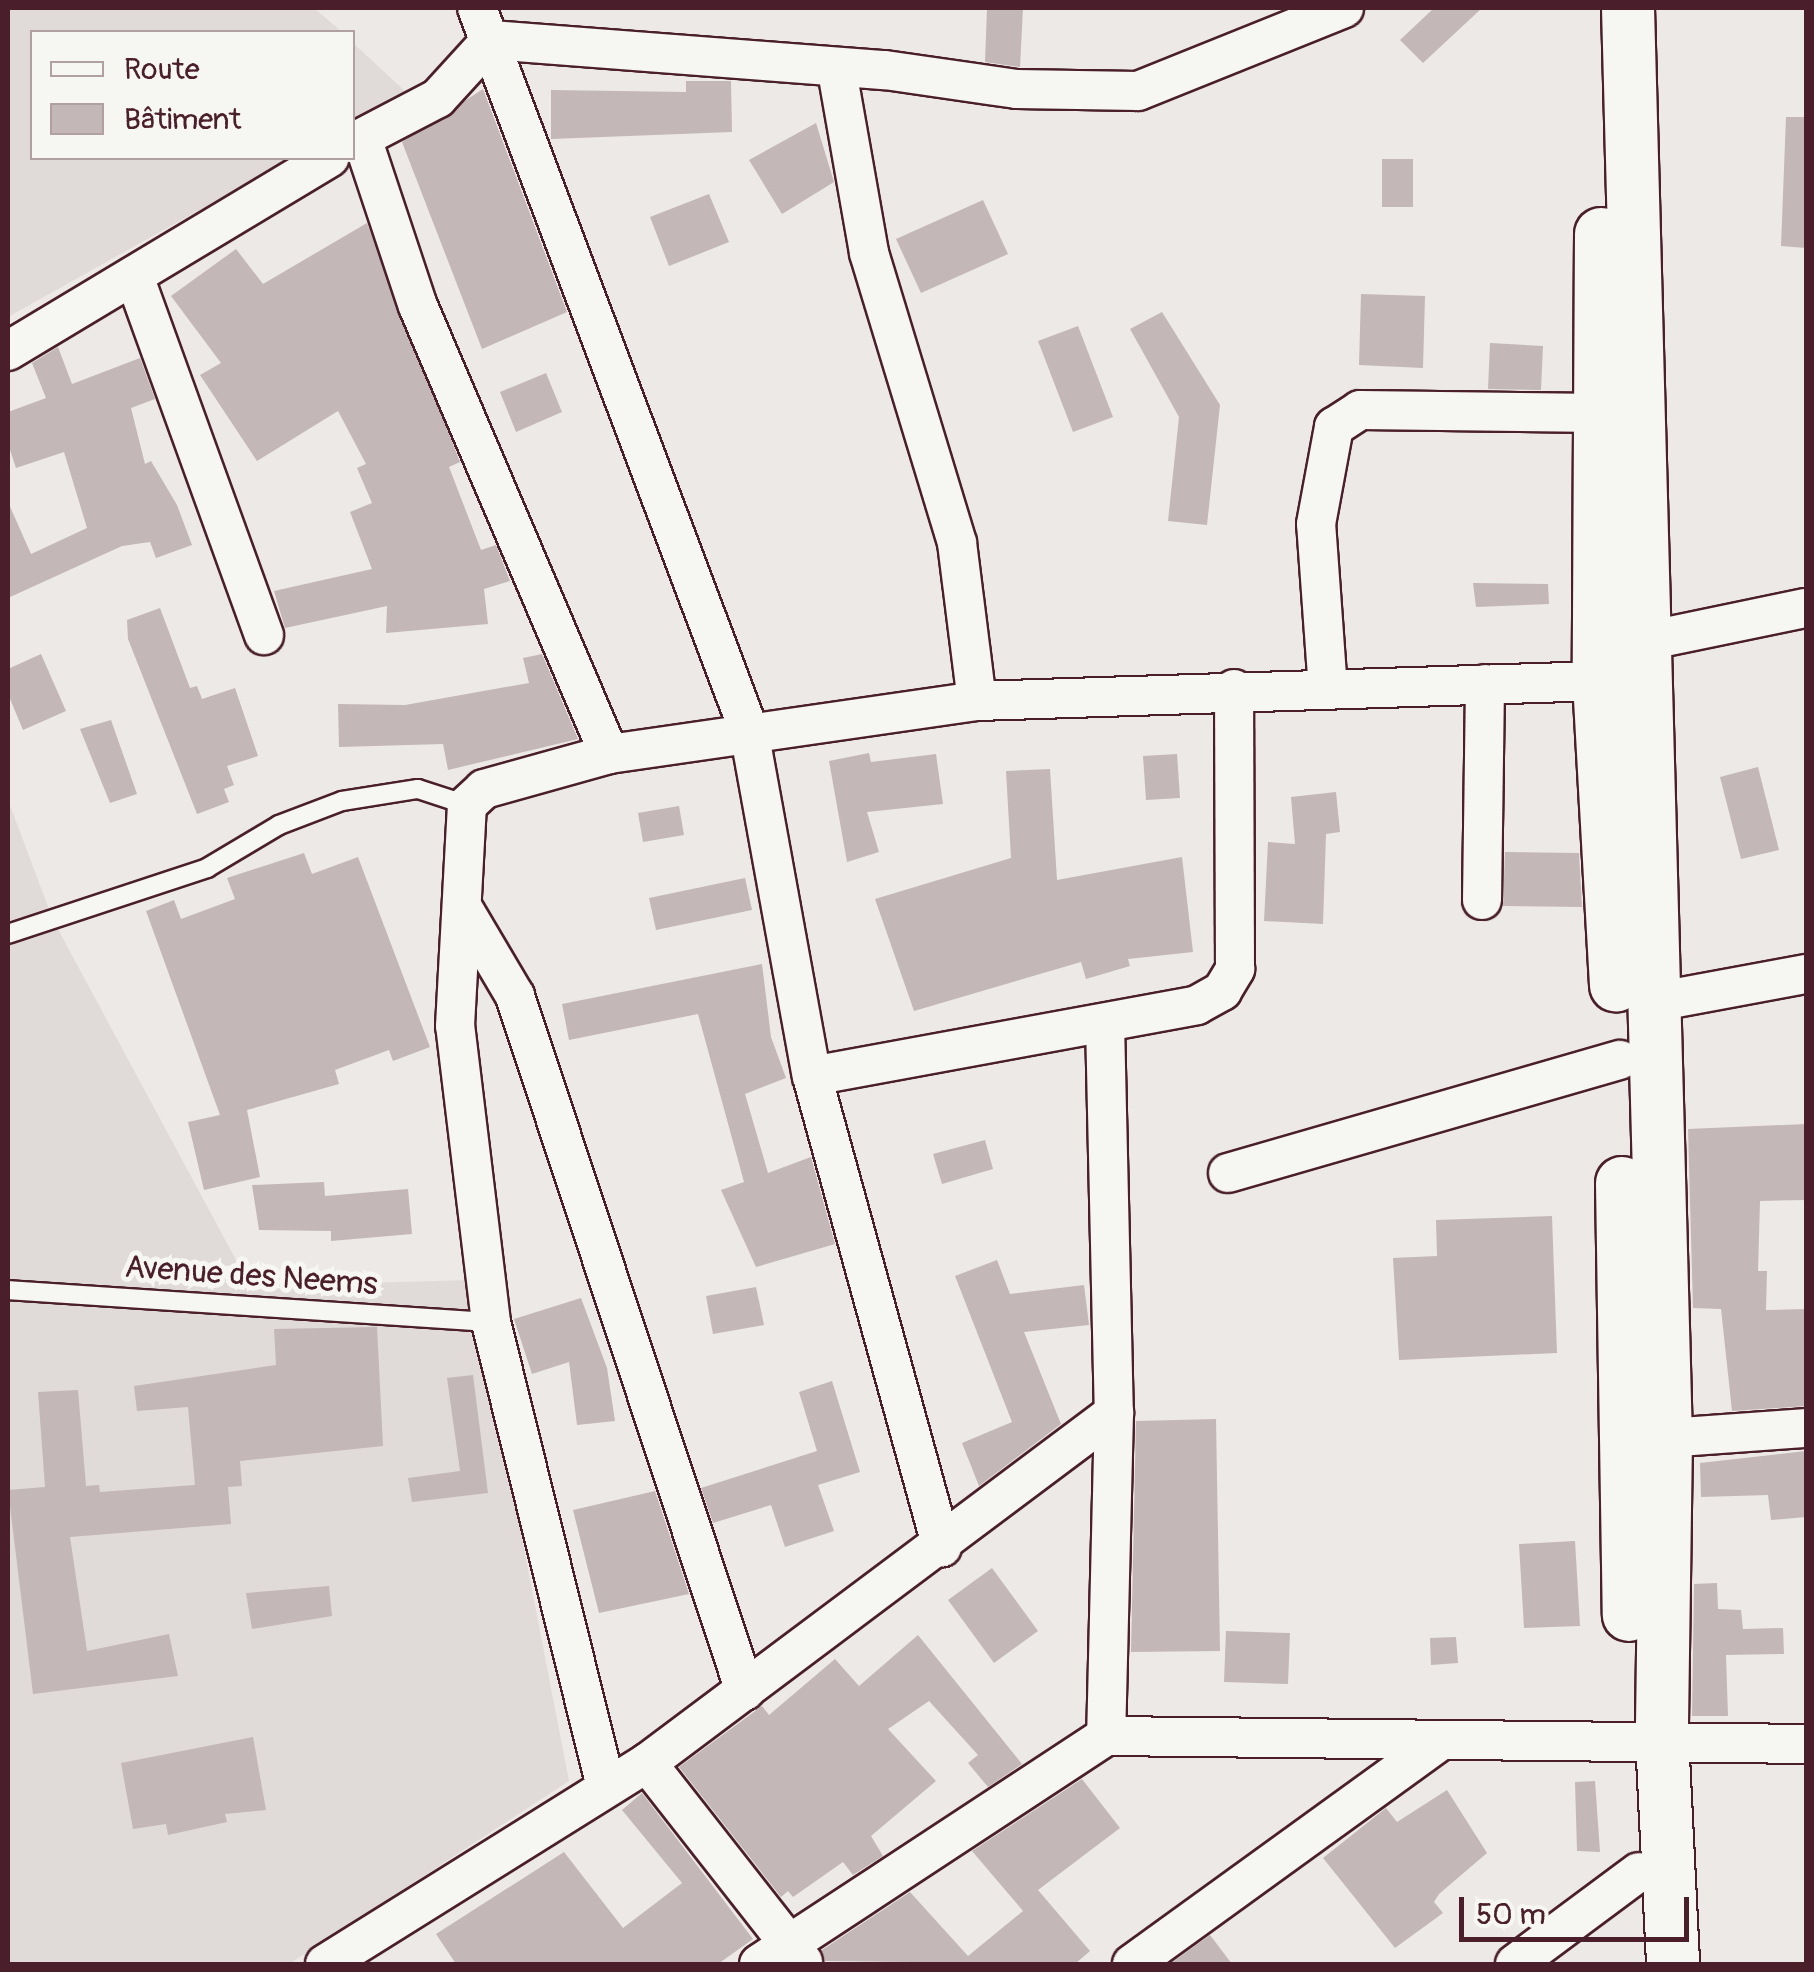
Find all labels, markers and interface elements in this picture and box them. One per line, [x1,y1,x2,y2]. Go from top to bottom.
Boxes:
legend [30,30,355,160]
text: Route [124,51,199,88]
text: Bâtiment [124,101,241,138]
street label: Avenue des Neems [123,1248,379,1304]
scale bar [1464,1877,1694,1939]
text: 50 m [1476,1896,1546,1933]

